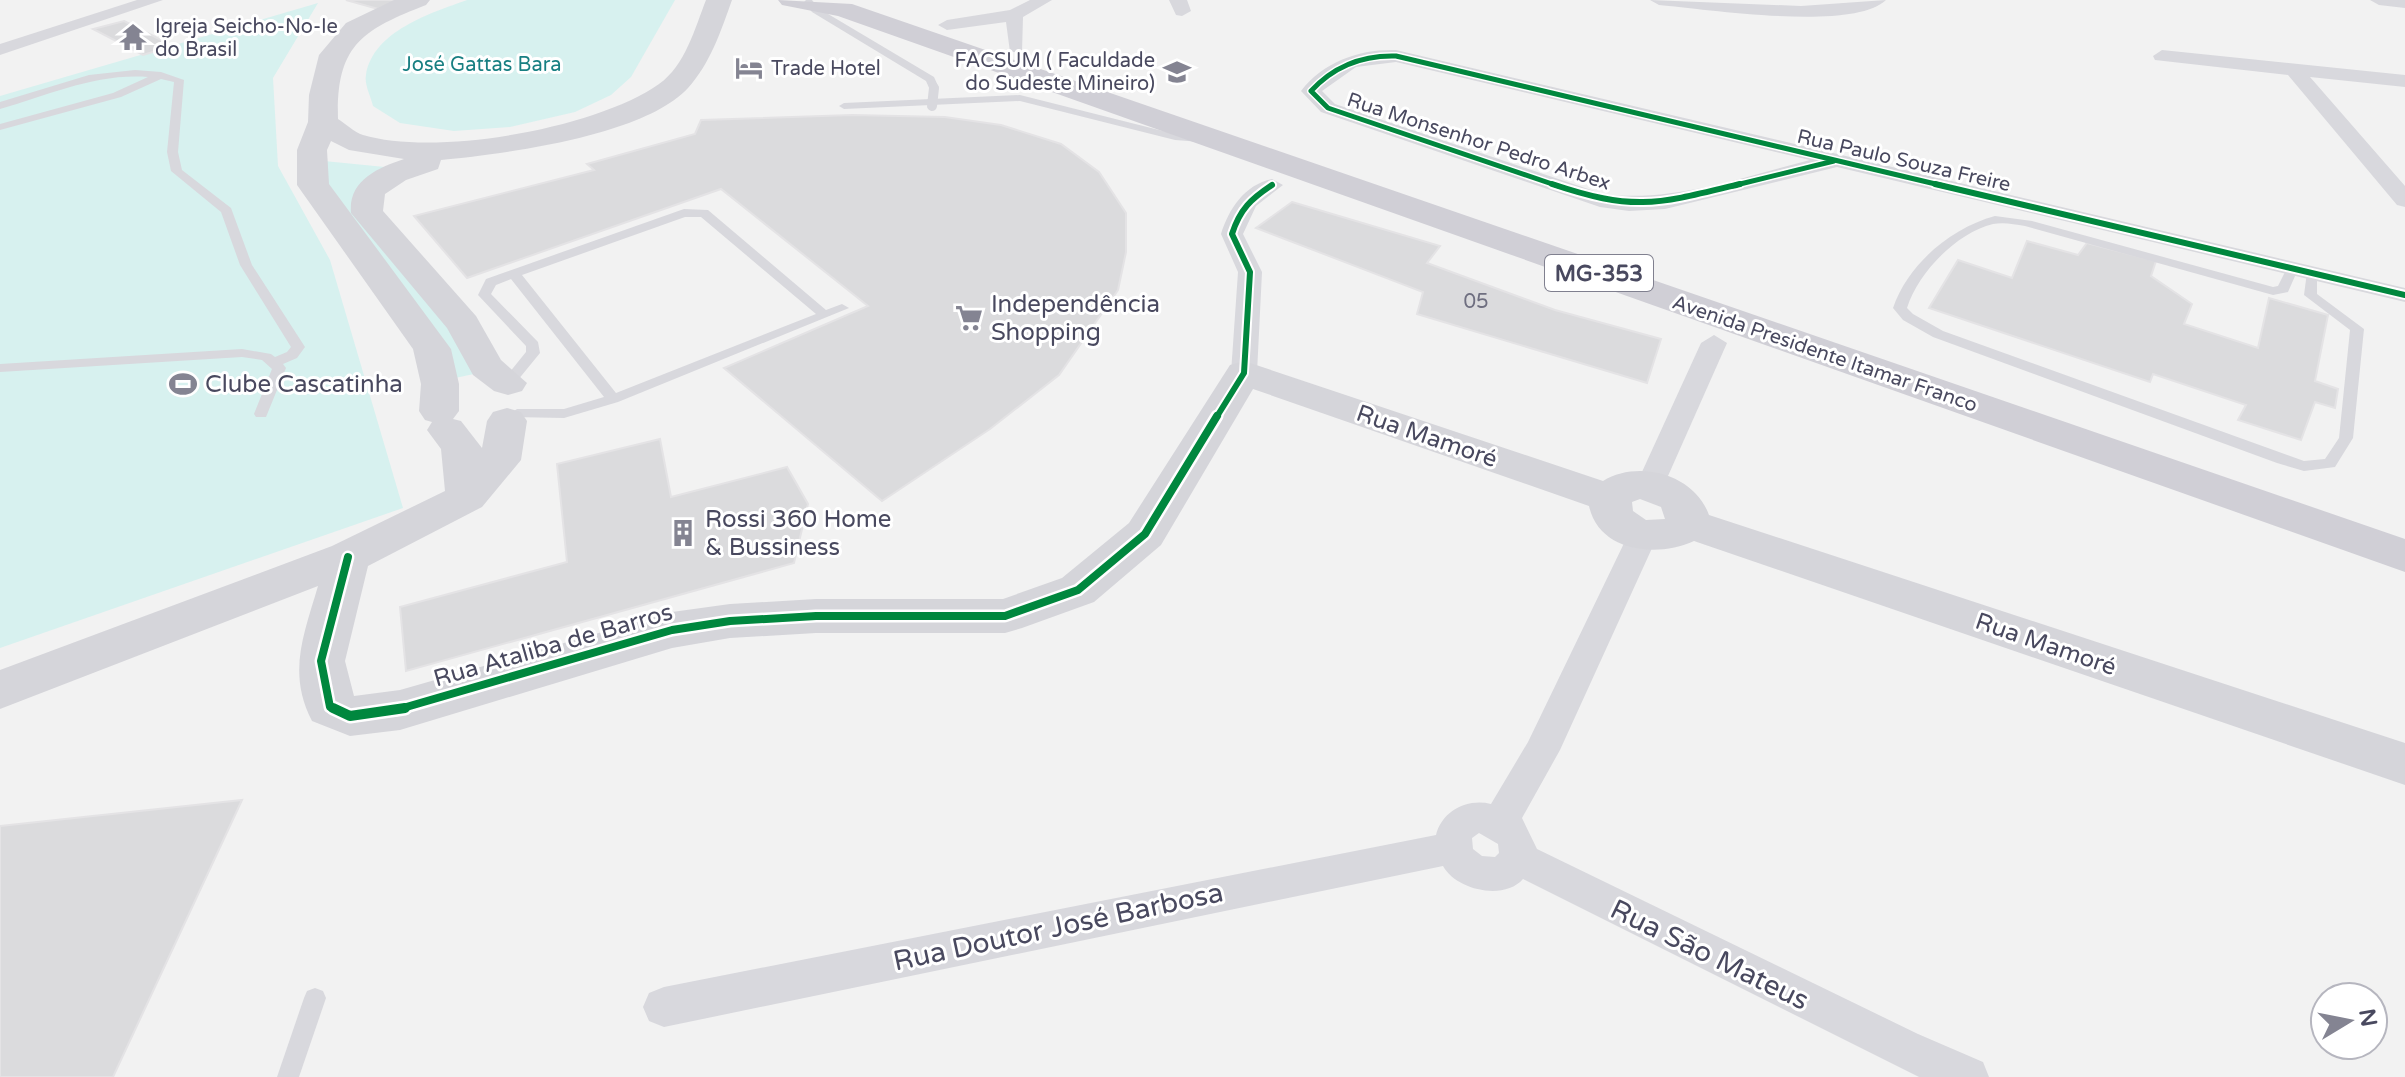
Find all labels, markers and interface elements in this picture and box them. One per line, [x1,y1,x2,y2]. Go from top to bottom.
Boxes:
place label: Igreja Seicho-No-Ie do Brasil [155,15,338,62]
temple icon: Igreja Seicho-No-Ie do Brasil [118,22,148,52]
place label: FACSUM ( Faculdade do Sudeste Mineiro) [954,49,1155,96]
park label: José Gattas Bara [402,53,562,77]
hotel icon: Trade Hotel [734,53,764,83]
place label: Trade Hotel [771,57,881,81]
school or university icon: FACSUM ( Faculdade do Sudeste Mineiro) [1162,57,1192,87]
street label: Rua Monsenhor Pedro Arbex [1344,88,1613,196]
street label: Rua Paulo Souza Freire [1795,125,2013,197]
road number: MG-353 [1545,255,1653,291]
place label: Independência Shopping [991,290,1160,347]
house number: 05 [1463,290,1489,314]
street label: Avenida Presidente Itamar Franco [1669,290,1980,418]
supermarket icon: Independência Shopping [954,303,984,333]
sports icon: Clube Cascatinha [168,369,198,399]
place label: Clube Cascatinha [205,370,403,399]
street label: Rua Mamoré [1353,399,1501,474]
place label: Rossi 360 Home & Bussiness [705,505,891,562]
building icon: Rossi 360 Home & Bussiness [668,518,698,548]
street label: Rua Ataliba de Barros [430,597,676,694]
street label: Rua Mamoré [1972,607,2120,682]
street label: Rua Doutor José Barbosa [890,875,1226,979]
street label: Rua São Mateus [1605,892,1814,1018]
north arrow [2309,981,2389,1061]
text: N [2353,1007,2382,1029]

